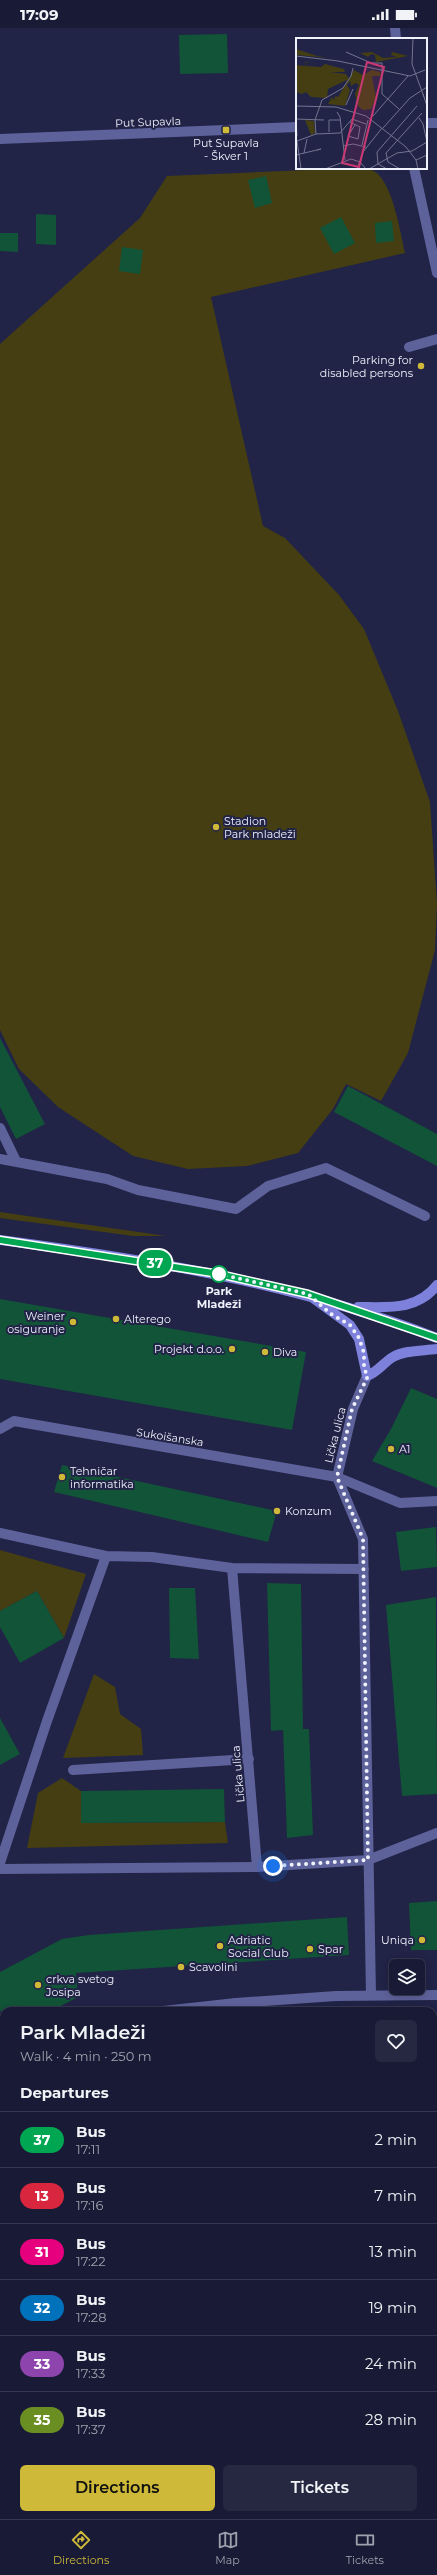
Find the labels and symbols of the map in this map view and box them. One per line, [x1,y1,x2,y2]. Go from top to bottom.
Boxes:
inset map [296,38,427,169]
street label: Put Supavla [115,114,181,130]
marker: Put Supavla - Škver 1 [221,125,231,135]
place label: Put Supavla - Škver 1 [193,136,259,163]
place label: Parking for disabled persons [320,353,414,380]
marker: Parking for disabled persons [416,361,426,371]
place label: Stadion Park mladeži [224,814,296,841]
marker: Stadion Park mladeži [211,822,221,832]
line badge: 37 [137,1250,173,1276]
marker: Park Mladeži [210,1265,228,1283]
place label: Park Mladeži [197,1284,241,1311]
place label: Weiner osiguranje [7,1309,65,1336]
place label: Alterego [124,1312,171,1326]
marker: Alterego [111,1314,121,1324]
marker: Weiner osiguranje [68,1317,78,1327]
place label: Projekt d.o.o. [154,1342,224,1356]
marker: Projekt d.o.o. [227,1344,237,1354]
place label: Diva [273,1345,297,1359]
marker: Diva [260,1347,270,1357]
street label: Lička ulica [321,1405,349,1465]
street label: Sukoišanska [135,1425,205,1449]
place label: A1 [399,1442,410,1456]
marker: A1 [386,1444,396,1454]
place label: Tehničar informatika [70,1464,134,1491]
marker: Tehničar informatika [57,1472,67,1482]
place label: Konzum [285,1504,332,1518]
marker: Konzum [272,1506,282,1516]
street label: Lička ulica [229,1745,247,1803]
your location [263,1856,283,1876]
place label: Adriatic Social Club [228,1933,289,1960]
place label: Uniqa [381,1933,414,1947]
marker: Uniqa [417,1935,427,1945]
marker: Adriatic Social Club [215,1941,225,1951]
place label: Spar [318,1942,343,1956]
marker: Spar [305,1944,315,1954]
place label: Scavolini [189,1960,237,1974]
marker: Scavolini [176,1962,186,1972]
place label: crkva svetog Josipa [45,1972,114,1999]
marker: crkva svetog Josipa [33,1980,43,1990]

